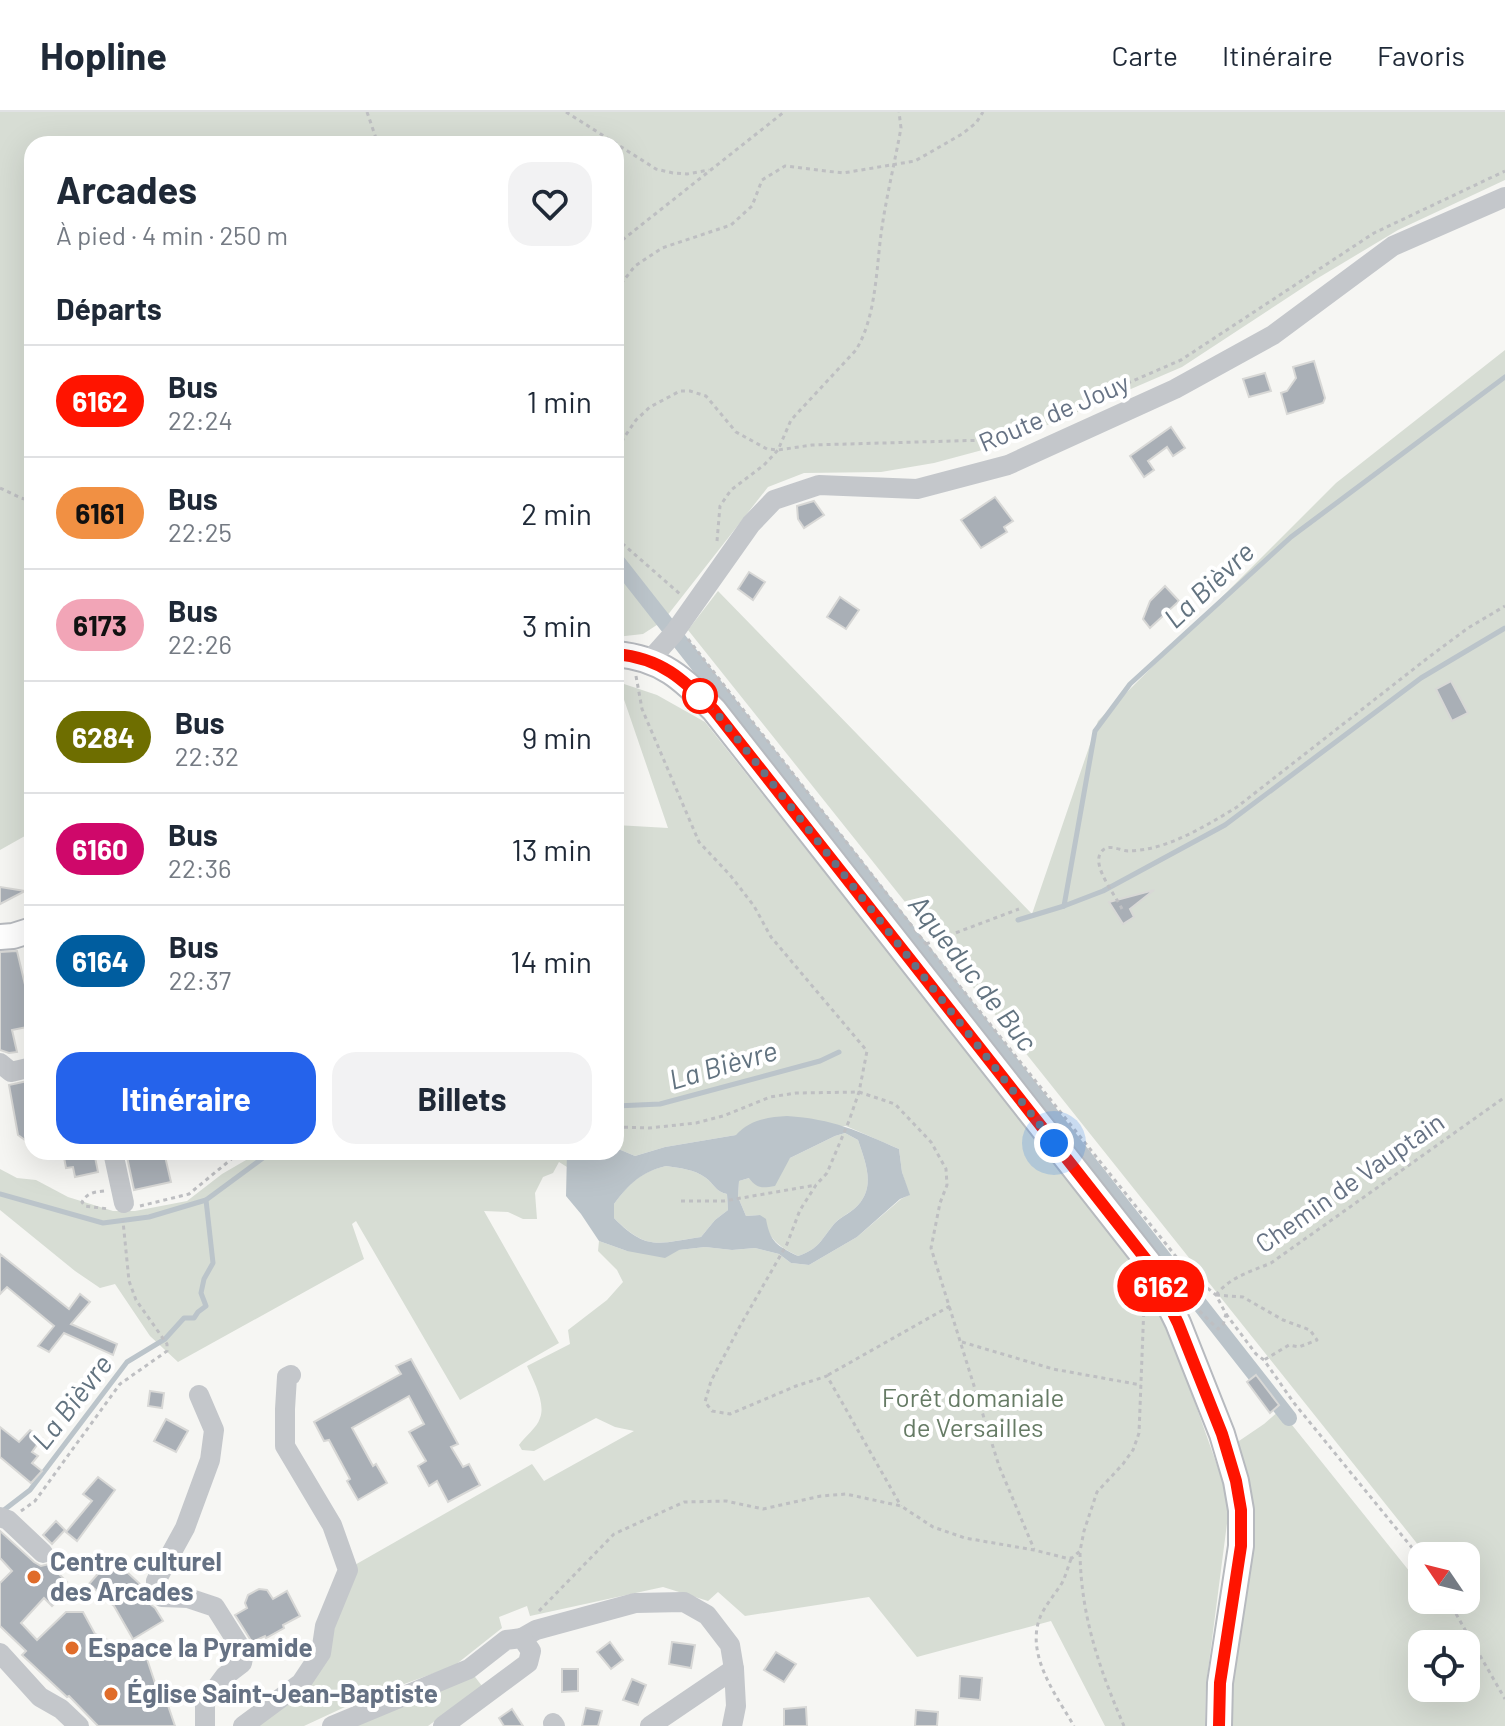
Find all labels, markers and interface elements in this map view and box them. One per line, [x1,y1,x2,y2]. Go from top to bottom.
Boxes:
text: Hopline [40,32,167,78]
text: Carte [1112,38,1178,72]
text: Itinéraire [1222,38,1333,72]
text: Favoris [1377,38,1465,72]
button: heart [508,162,592,246]
text: Arcades [56,166,197,212]
text: À pied · 4 min · 250 m [56,219,288,250]
text: Départs [56,290,162,326]
street label: Route de Jouy [974,366,1133,457]
text: Bus [168,368,218,404]
text: 1 min [527,383,592,419]
text: 6162 [72,384,128,418]
text: 22:24 [168,404,233,435]
text: Bus [168,480,218,516]
text: 2 min [521,495,592,531]
text: 6161 [75,496,125,530]
text: 22:25 [168,516,232,547]
water label: La Bièvre [1156,534,1260,635]
text: Bus [168,592,218,628]
text: 3 min [522,607,592,643]
text: 6173 [73,608,127,642]
text: 22:26 [168,628,232,659]
unlabelled marker [683,679,717,713]
text: Bus [175,704,225,740]
text: 9 min [522,719,592,755]
text: 6284 [72,720,135,754]
text: 22:32 [175,740,239,771]
text: Bus [168,816,218,852]
text: 13 min [511,831,592,867]
text: 6160 [72,832,128,866]
text: 22:36 [168,852,231,883]
water label: Aqueduc de Buc [902,887,1045,1057]
text: Bus [169,928,219,964]
text: 14 min [510,943,592,979]
text: 6164 [72,944,129,978]
text: 22:37 [169,964,231,995]
water label: La Bièvre [665,1032,781,1096]
button: Itinéraire [56,1052,316,1144]
button: Billets [332,1052,592,1144]
street label: Chemin de Vauptain [1249,1105,1449,1258]
your location [1034,1123,1074,1163]
line badge: 6162 [1105,1260,1217,1312]
text: 6162 [1133,1269,1189,1303]
water label: La Bièvre [24,1347,119,1456]
park label: Forêt domaniale de Versailles [882,1381,1064,1442]
north arrow [1408,1542,1480,1614]
map controls [1408,1542,1480,1702]
place label: Centre culturel des Arcades [50,1545,222,1606]
marker: Centre culturel des Arcades [25,1568,43,1586]
button: locate [1408,1630,1480,1702]
place label: Espace la Pyramide [88,1631,313,1662]
marker: Espace la Pyramide [63,1639,81,1657]
place label: Église Saint-Jean-Baptiste [127,1677,438,1708]
marker: Église Saint-Jean-Baptiste [102,1685,120,1703]

